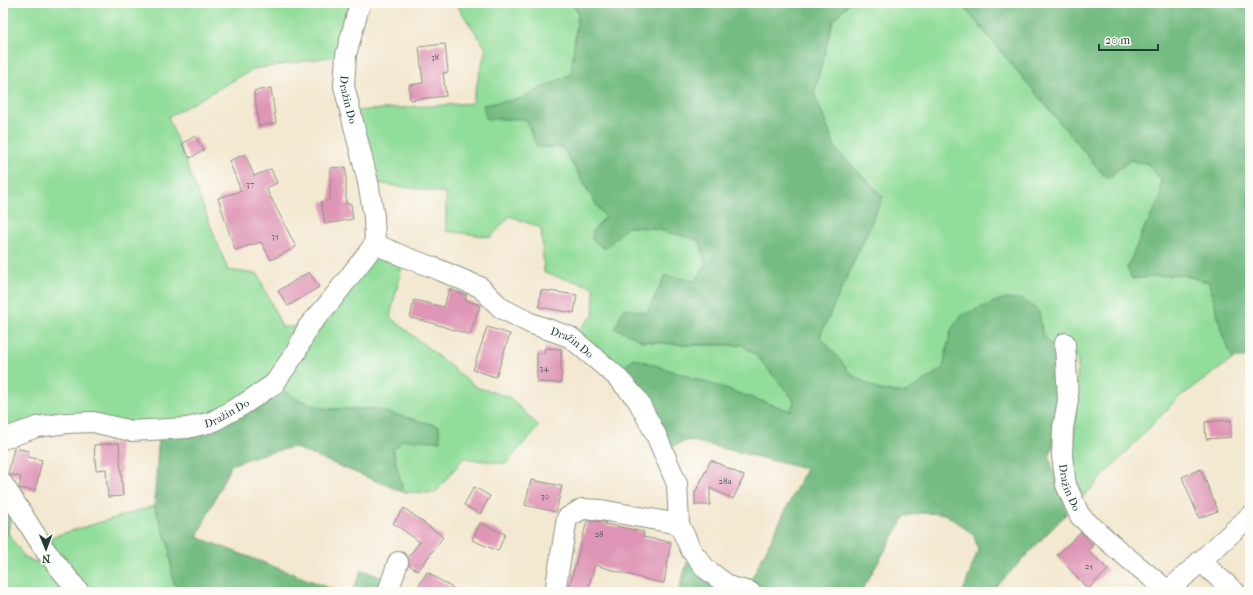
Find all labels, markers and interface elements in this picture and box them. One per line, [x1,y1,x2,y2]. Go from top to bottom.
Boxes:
scale bar [1099,26,1158,52]
text: 20 m [1105,33,1130,47]
house number: 38 [431,52,440,62]
street label: Dražin Do [337,75,360,125]
house number: 37 [246,179,255,189]
house number: 35 [271,231,279,241]
street label: Dražin Do [549,324,597,361]
house number: 34 [539,363,549,373]
street label: Dražin Do [203,396,252,430]
street label: Dražin Do [1057,463,1083,513]
house number: 28a [718,476,732,486]
house number: 30 [541,491,549,501]
north arrow [26,529,66,569]
house number: 28 [594,529,604,539]
text: N [41,552,50,565]
house number: 25 [1085,561,1093,571]

